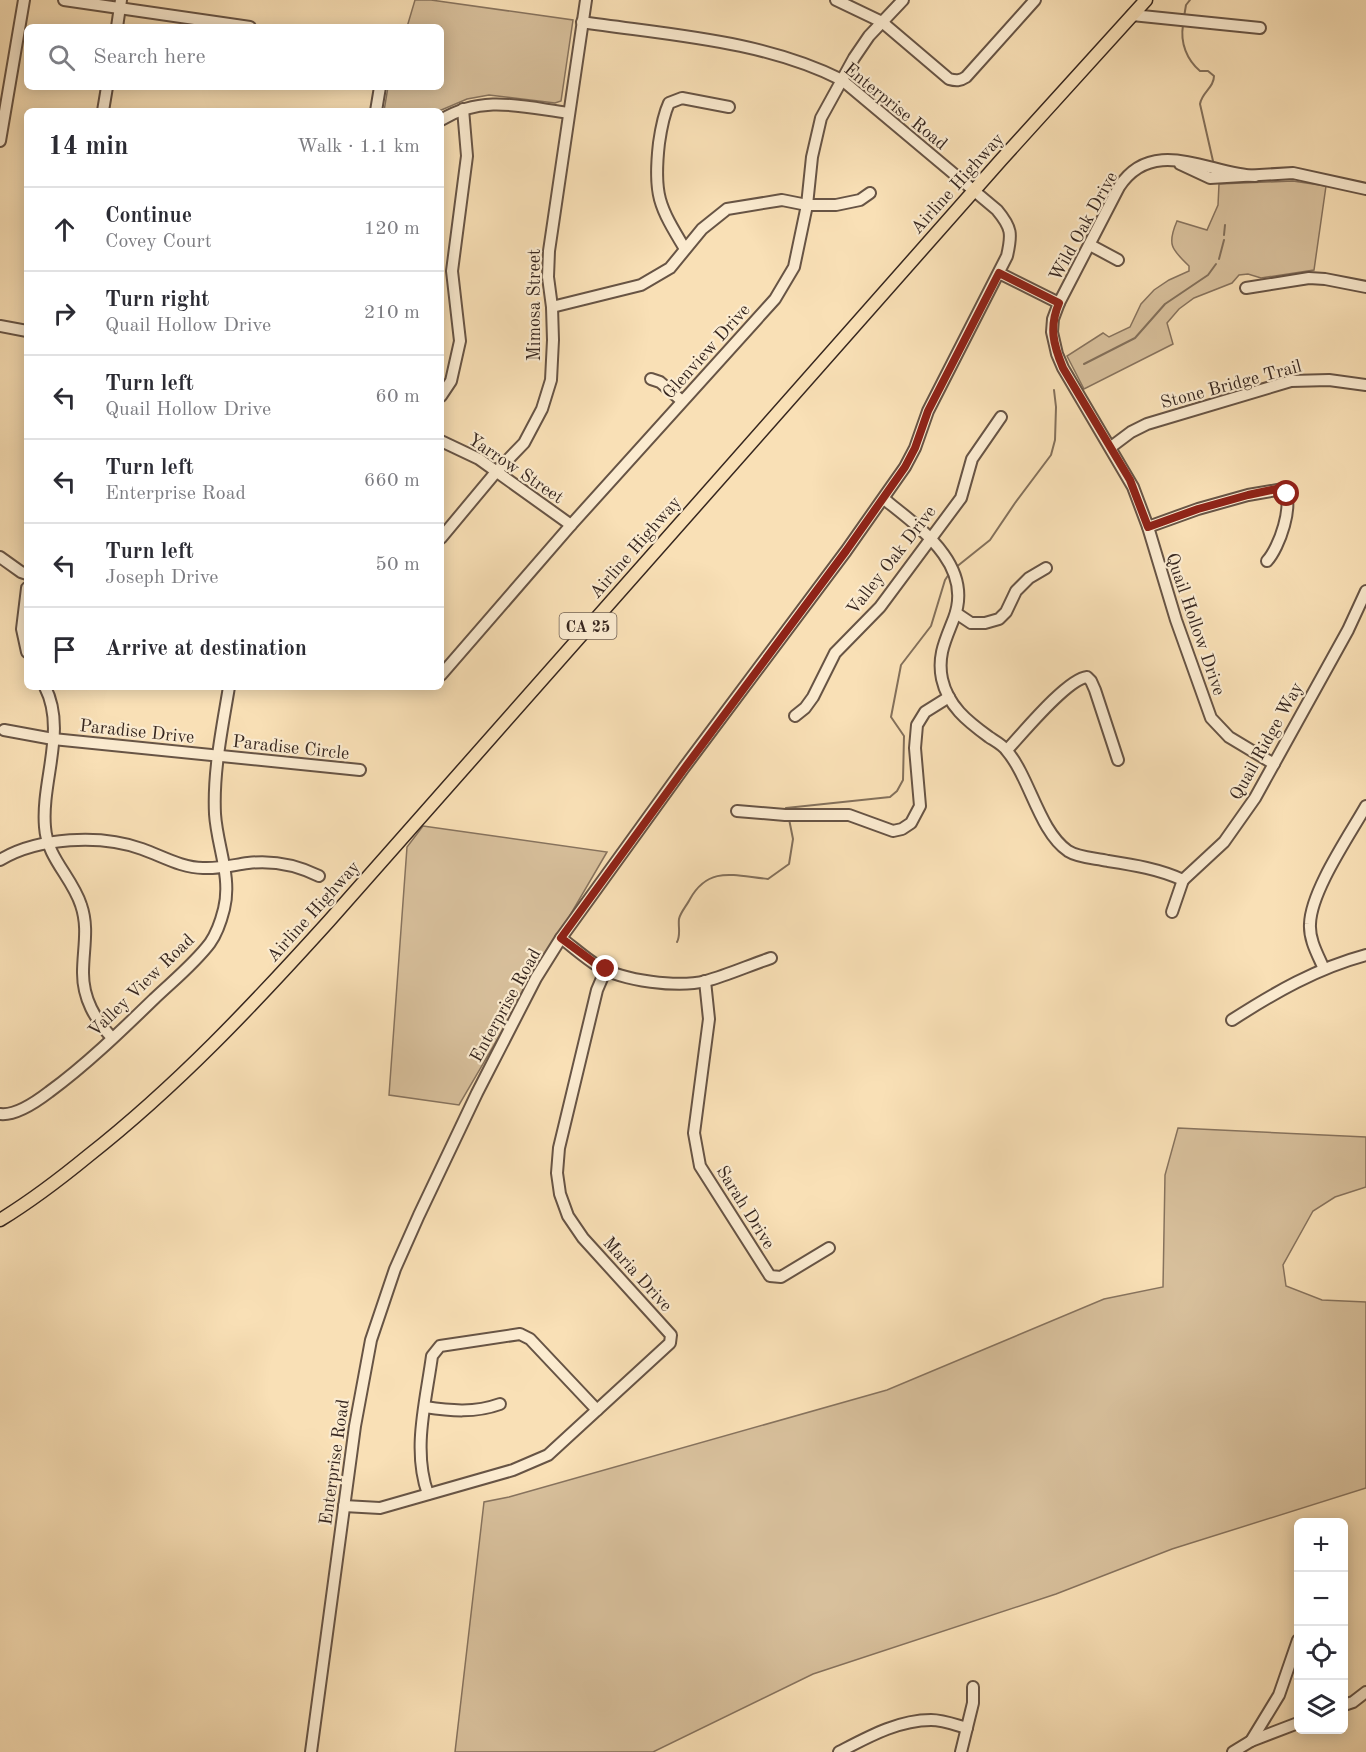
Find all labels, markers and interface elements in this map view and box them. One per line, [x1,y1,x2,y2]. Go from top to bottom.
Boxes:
search box [24,24,444,90]
icon: search [45,41,78,74]
text: Search here [93,46,206,68]
street label: Enterprise Road [840,60,950,154]
street label: Airline Highway [908,129,1008,238]
text: 14 min [48,134,128,160]
text: Walk · 1.1 km [297,137,420,157]
street label: Wild Oak Drive [1046,169,1121,284]
text: Continue [105,205,192,227]
icon: ahead [48,213,81,246]
text: 120 m [364,219,420,239]
text: Covey Court [105,232,212,252]
street label: Mimosa Street [526,249,544,361]
text: Turn right [105,289,209,311]
icon: right [48,297,81,330]
street label: Glenview Drive [660,301,754,403]
text: 210 m [364,303,420,323]
text: Quail Hollow Drive [105,316,271,336]
street label: Stone Bridge Trail [1159,357,1304,412]
text: Turn left [105,373,194,395]
icon: left [48,381,81,414]
text: 60 m [375,387,420,407]
text: Quail Hollow Drive [105,400,271,420]
street label: Yarrow Street [464,430,566,507]
text: Turn left [105,457,194,479]
icon: left [48,465,81,498]
text: 660 m [364,471,420,491]
route start [1273,480,1299,506]
text: Enterprise Road [105,484,246,504]
street label: Airline Highway [587,493,685,602]
street label: Valley Oak Drive [844,503,940,619]
text: Turn left [105,541,194,563]
icon: left [48,549,81,582]
street label: Quail Hollow Drive [1162,551,1228,698]
text: 50 m [375,555,420,575]
text: Joseph Drive [105,568,218,588]
road number: CA 25 [560,613,616,639]
icon: arrive [48,633,81,666]
text: Arrive at destination [105,638,307,660]
street label: Quail Ridge Way [1227,679,1307,804]
street label: Paradise Drive [79,717,195,747]
street label: Paradise Circle [232,733,350,763]
street label: Airline Highway [264,857,364,966]
street label: Valley View Road [85,931,198,1041]
street label: Enterprise Road [467,946,545,1065]
route end [592,955,618,981]
street label: Sarah Drive [713,1163,778,1252]
street label: Maria Drive [599,1234,675,1315]
street label: Enterprise Road [317,1398,353,1526]
map controls [1294,1518,1348,1734]
button: + [1294,1518,1348,1572]
button: − [1294,1572,1348,1626]
button: locate [1294,1626,1348,1680]
button: layers [1294,1680,1348,1734]

